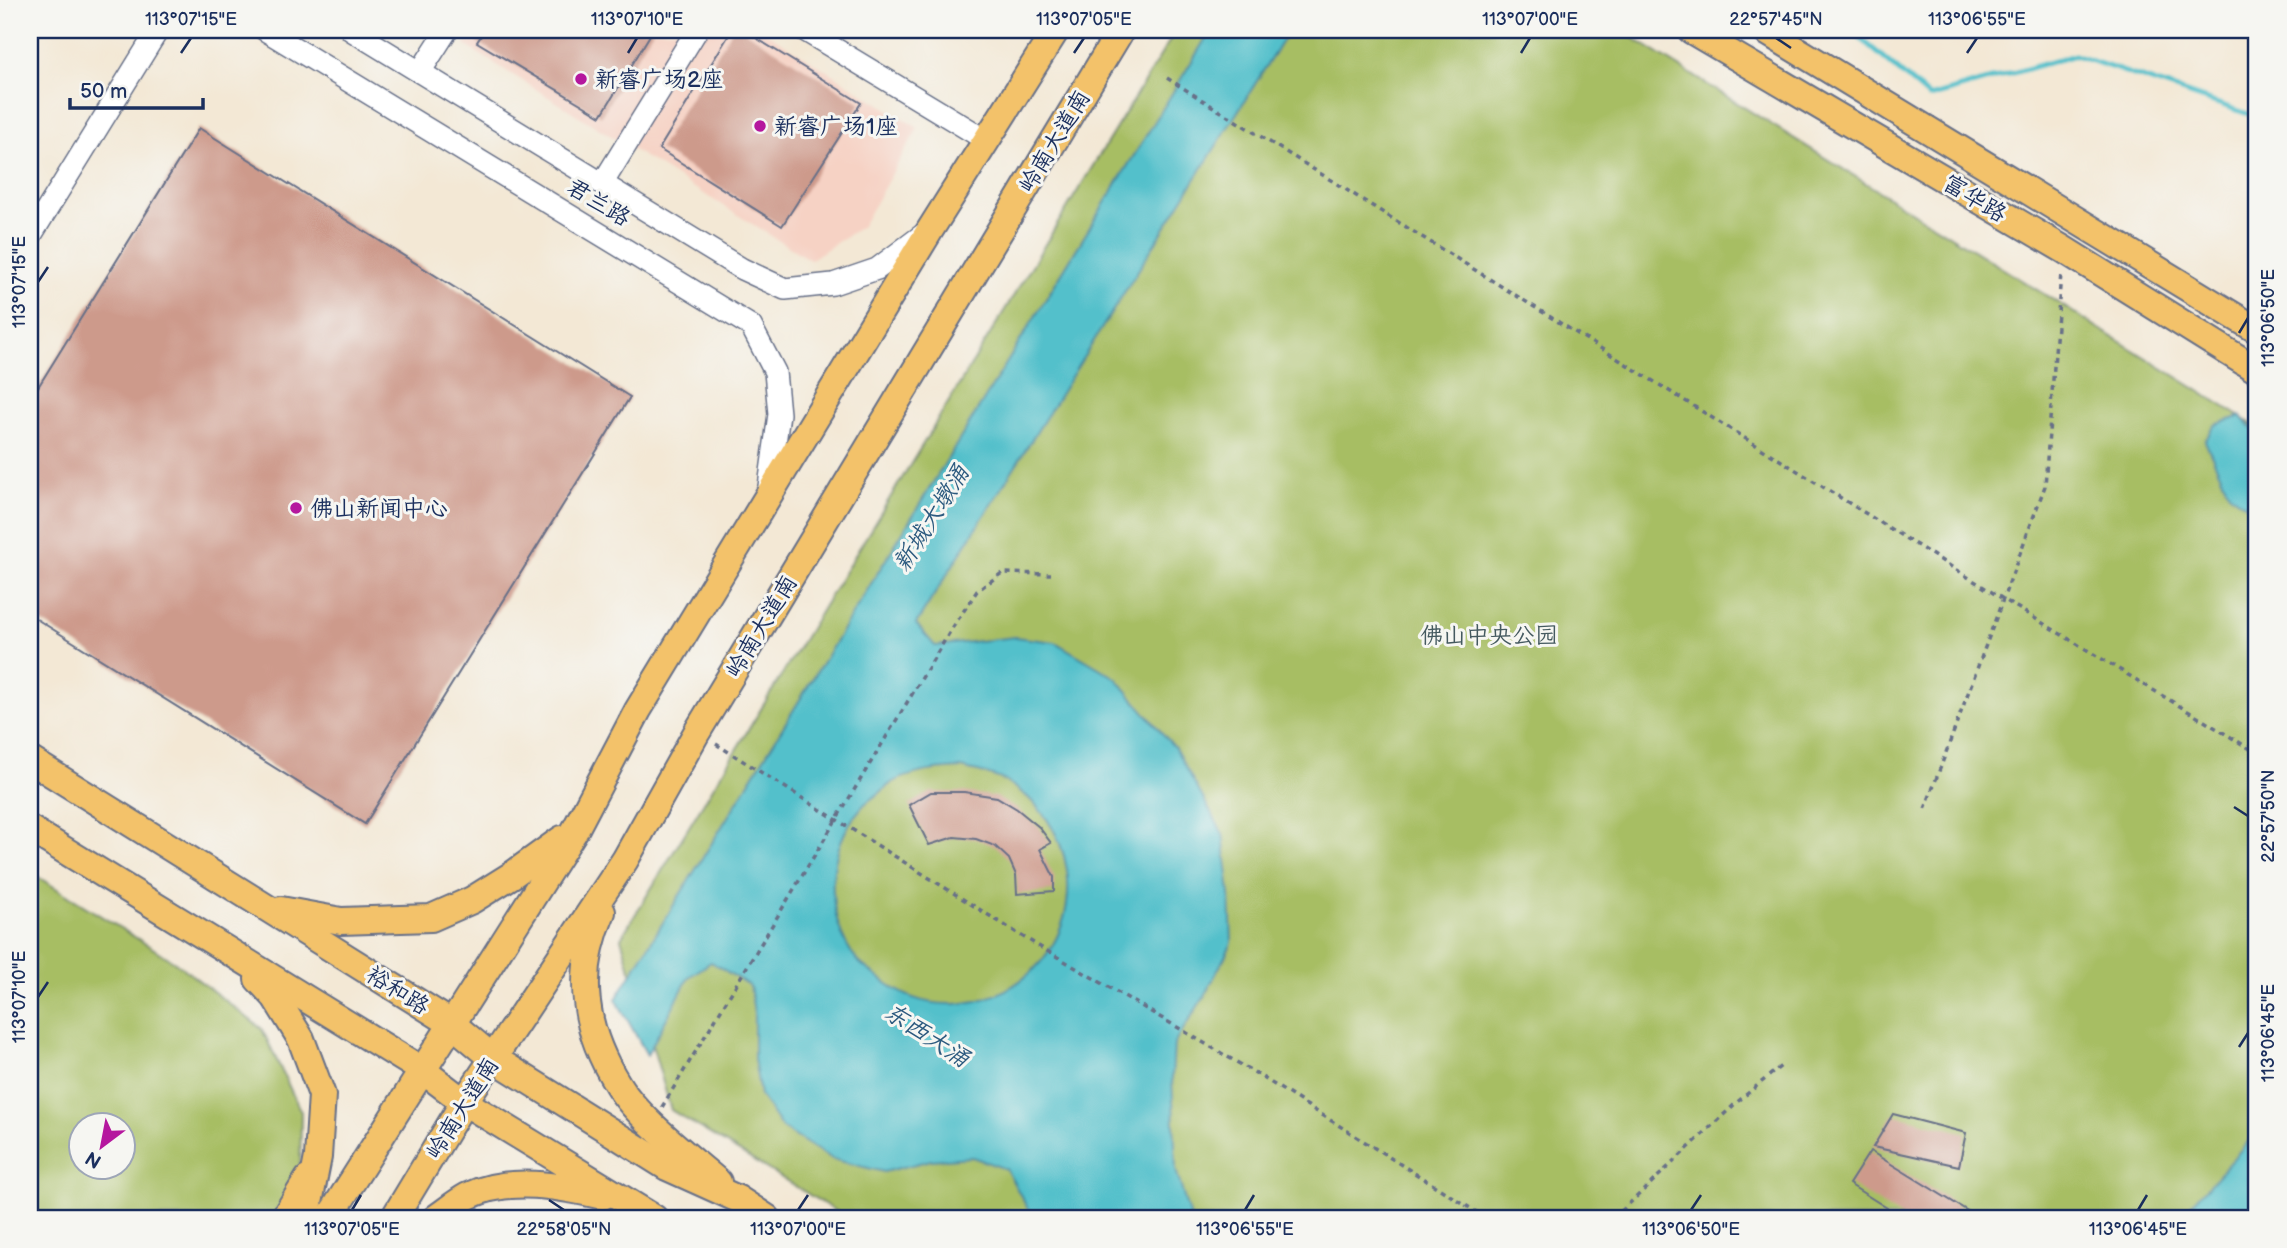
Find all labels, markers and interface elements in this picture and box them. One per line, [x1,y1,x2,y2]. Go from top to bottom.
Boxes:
text: 113°07'15"E [145,9,237,30]
text: 113°07'10"E [591,9,683,30]
text: 113°07'05"E [1036,9,1132,30]
text: 113°07'00"E [1482,9,1578,30]
text: 22°57'45"N [1729,9,1823,30]
text: 113°06'55"E [1928,9,2026,30]
scale bar [70,66,203,110]
place label: 新睿广场2座 [595,66,724,94]
marker: 新睿广场2座 [573,71,589,87]
text: 50 m [80,79,127,104]
street label: 岭南大道南 [1013,85,1096,198]
place label: 新睿广场1座 [774,113,898,141]
marker: 新睿广场1座 [752,118,768,134]
street label: 富华路 [1938,169,2011,229]
street label: 君兰路 [562,173,635,233]
text: 113°07'15"E [9,236,30,328]
text: 113°06'50"E [2258,269,2279,367]
water label: 新城大墩涌 [887,459,976,577]
place label: 佛山新闻中心 [310,495,448,523]
marker: 佛山新闻中心 [288,500,304,516]
street label: 岭南大道南 [720,570,803,683]
park label: 佛山中央公园 [1420,622,1558,650]
text: 22°57'50"N [2258,769,2279,863]
text: 113°07'10"E [9,951,30,1043]
street label: 裕和路 [361,961,434,1021]
text: 113°06'45"E [2258,984,2279,1082]
water label: 东西大涌 [879,997,976,1074]
street label: 岭南大道南 [421,1052,505,1165]
north arrow [66,1112,136,1182]
text: N [82,1146,106,1173]
text: 113°07'05"E [304,1219,400,1240]
text: 22°58'05"N [517,1219,611,1240]
text: 113°07'00"E [750,1219,846,1240]
text: 113°06'55"E [1196,1219,1294,1240]
text: 113°06'50"E [1642,1219,1740,1240]
text: 113°06'45"E [2089,1219,2187,1240]

